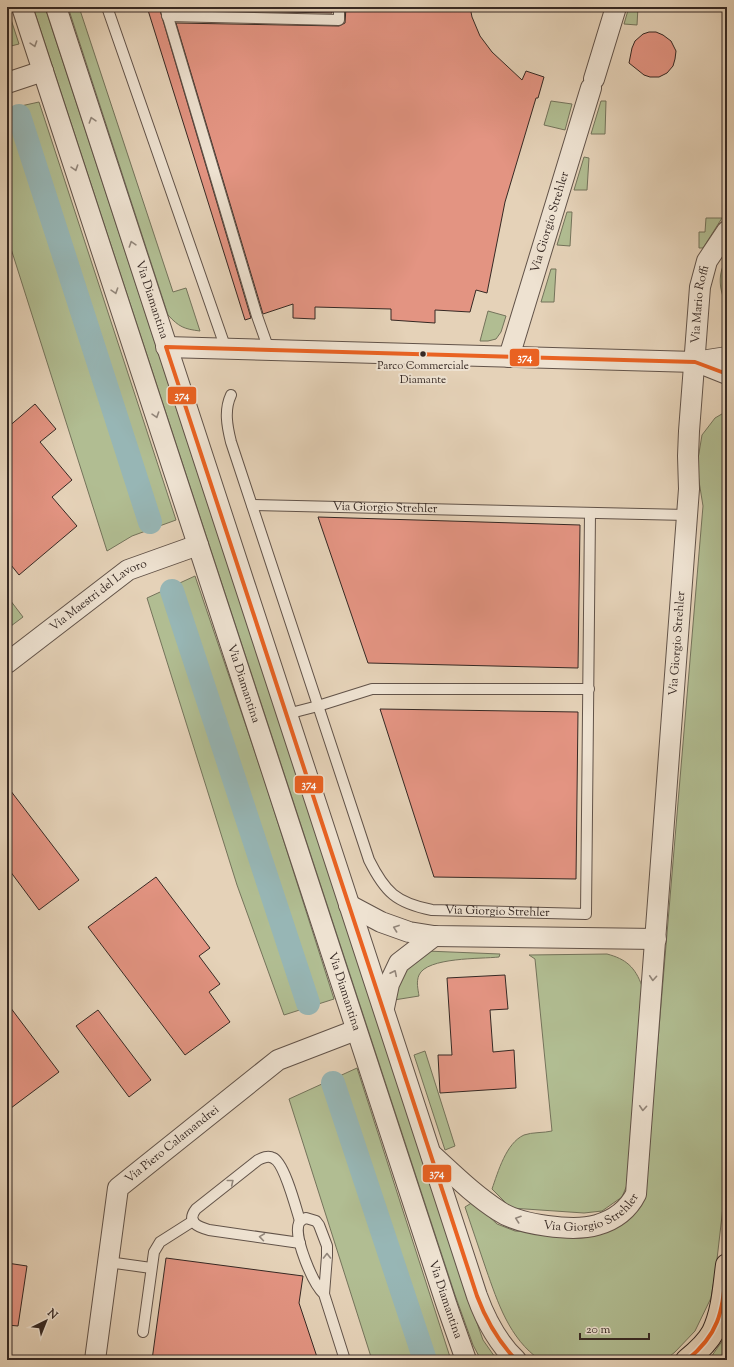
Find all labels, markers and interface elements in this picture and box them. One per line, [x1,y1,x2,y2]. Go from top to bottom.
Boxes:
one-way arrow [30,40,38,47]
one-way arrow [88,117,97,124]
one-way arrow [70,164,79,171]
street label: Via Giorgio Strehler [526,169,574,275]
one-way arrow [129,240,137,247]
street label: Via Diamantina [130,258,173,342]
street label: Via Mario Roffi [687,263,714,344]
one-way arrow [110,288,119,295]
line badge: 374 [509,348,540,367]
marker: Parco Commerciale Diamante [418,349,428,359]
text: 374 [518,350,533,366]
place label: Parco Commerciale Diamante [377,358,469,388]
line badge: 374 [167,386,197,405]
text: 374 [175,388,190,404]
one-way arrow [151,411,159,418]
street label: Via Giorgio Strehler [332,498,438,518]
street label: Via Maestri del Lavoro [46,555,150,636]
street label: Via Giorgio Strehler [664,590,690,697]
street label: Via Diamantina [222,642,265,726]
line badge: 374 [294,775,324,794]
text: 374 [302,777,317,793]
street label: Via Giorgio Strehler [445,901,550,922]
one-way arrow [393,924,400,932]
street label: Via Diamantina [323,950,366,1034]
one-way arrow [389,970,397,977]
one-way arrow [648,975,657,981]
street label: Via Piero Calamandrei [121,1101,224,1188]
one-way arrow [639,1105,648,1111]
line badge: 374 [422,1164,452,1183]
text: 374 [430,1166,445,1182]
one-way arrow [226,1179,233,1186]
street label: Via Giorgio Strehler [542,1190,644,1237]
one-way arrow [515,1215,522,1224]
one-way arrow [259,1233,265,1242]
one-way arrow [323,1253,331,1259]
street label: Via Diamantina [424,1258,467,1342]
north arrow [26,1301,66,1341]
text: N [43,1305,61,1323]
scale bar [580,1315,649,1341]
text: 20 m [586,1321,611,1339]

